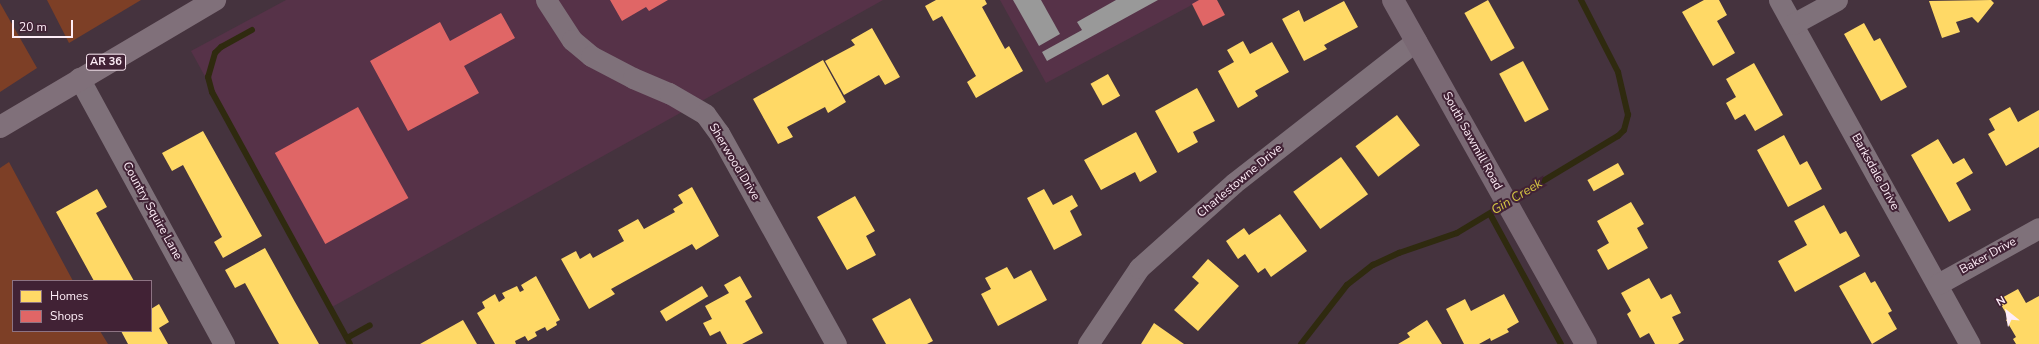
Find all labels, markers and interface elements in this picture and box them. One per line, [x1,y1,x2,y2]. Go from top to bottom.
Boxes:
scale bar [14,12,75,38]
text: 20 m [19,19,47,35]
road number: AR 36 [86,53,126,71]
street label: South Sawmill Road [1439,89,1505,193]
street label: Sherwood Drive [705,121,763,203]
street label: Barksdale Drive [1848,131,1902,213]
street label: Charlestowne Drive [1195,141,1285,221]
street label: Country Squire Lane [119,160,185,262]
water label: Gin Creek [1489,176,1545,218]
street label: Baker Drive [1957,235,2019,277]
legend [12,280,152,332]
text: Homes [50,288,88,304]
north arrow [1987,292,2027,332]
text: N [1993,293,2008,310]
text: Shops [50,308,84,324]

